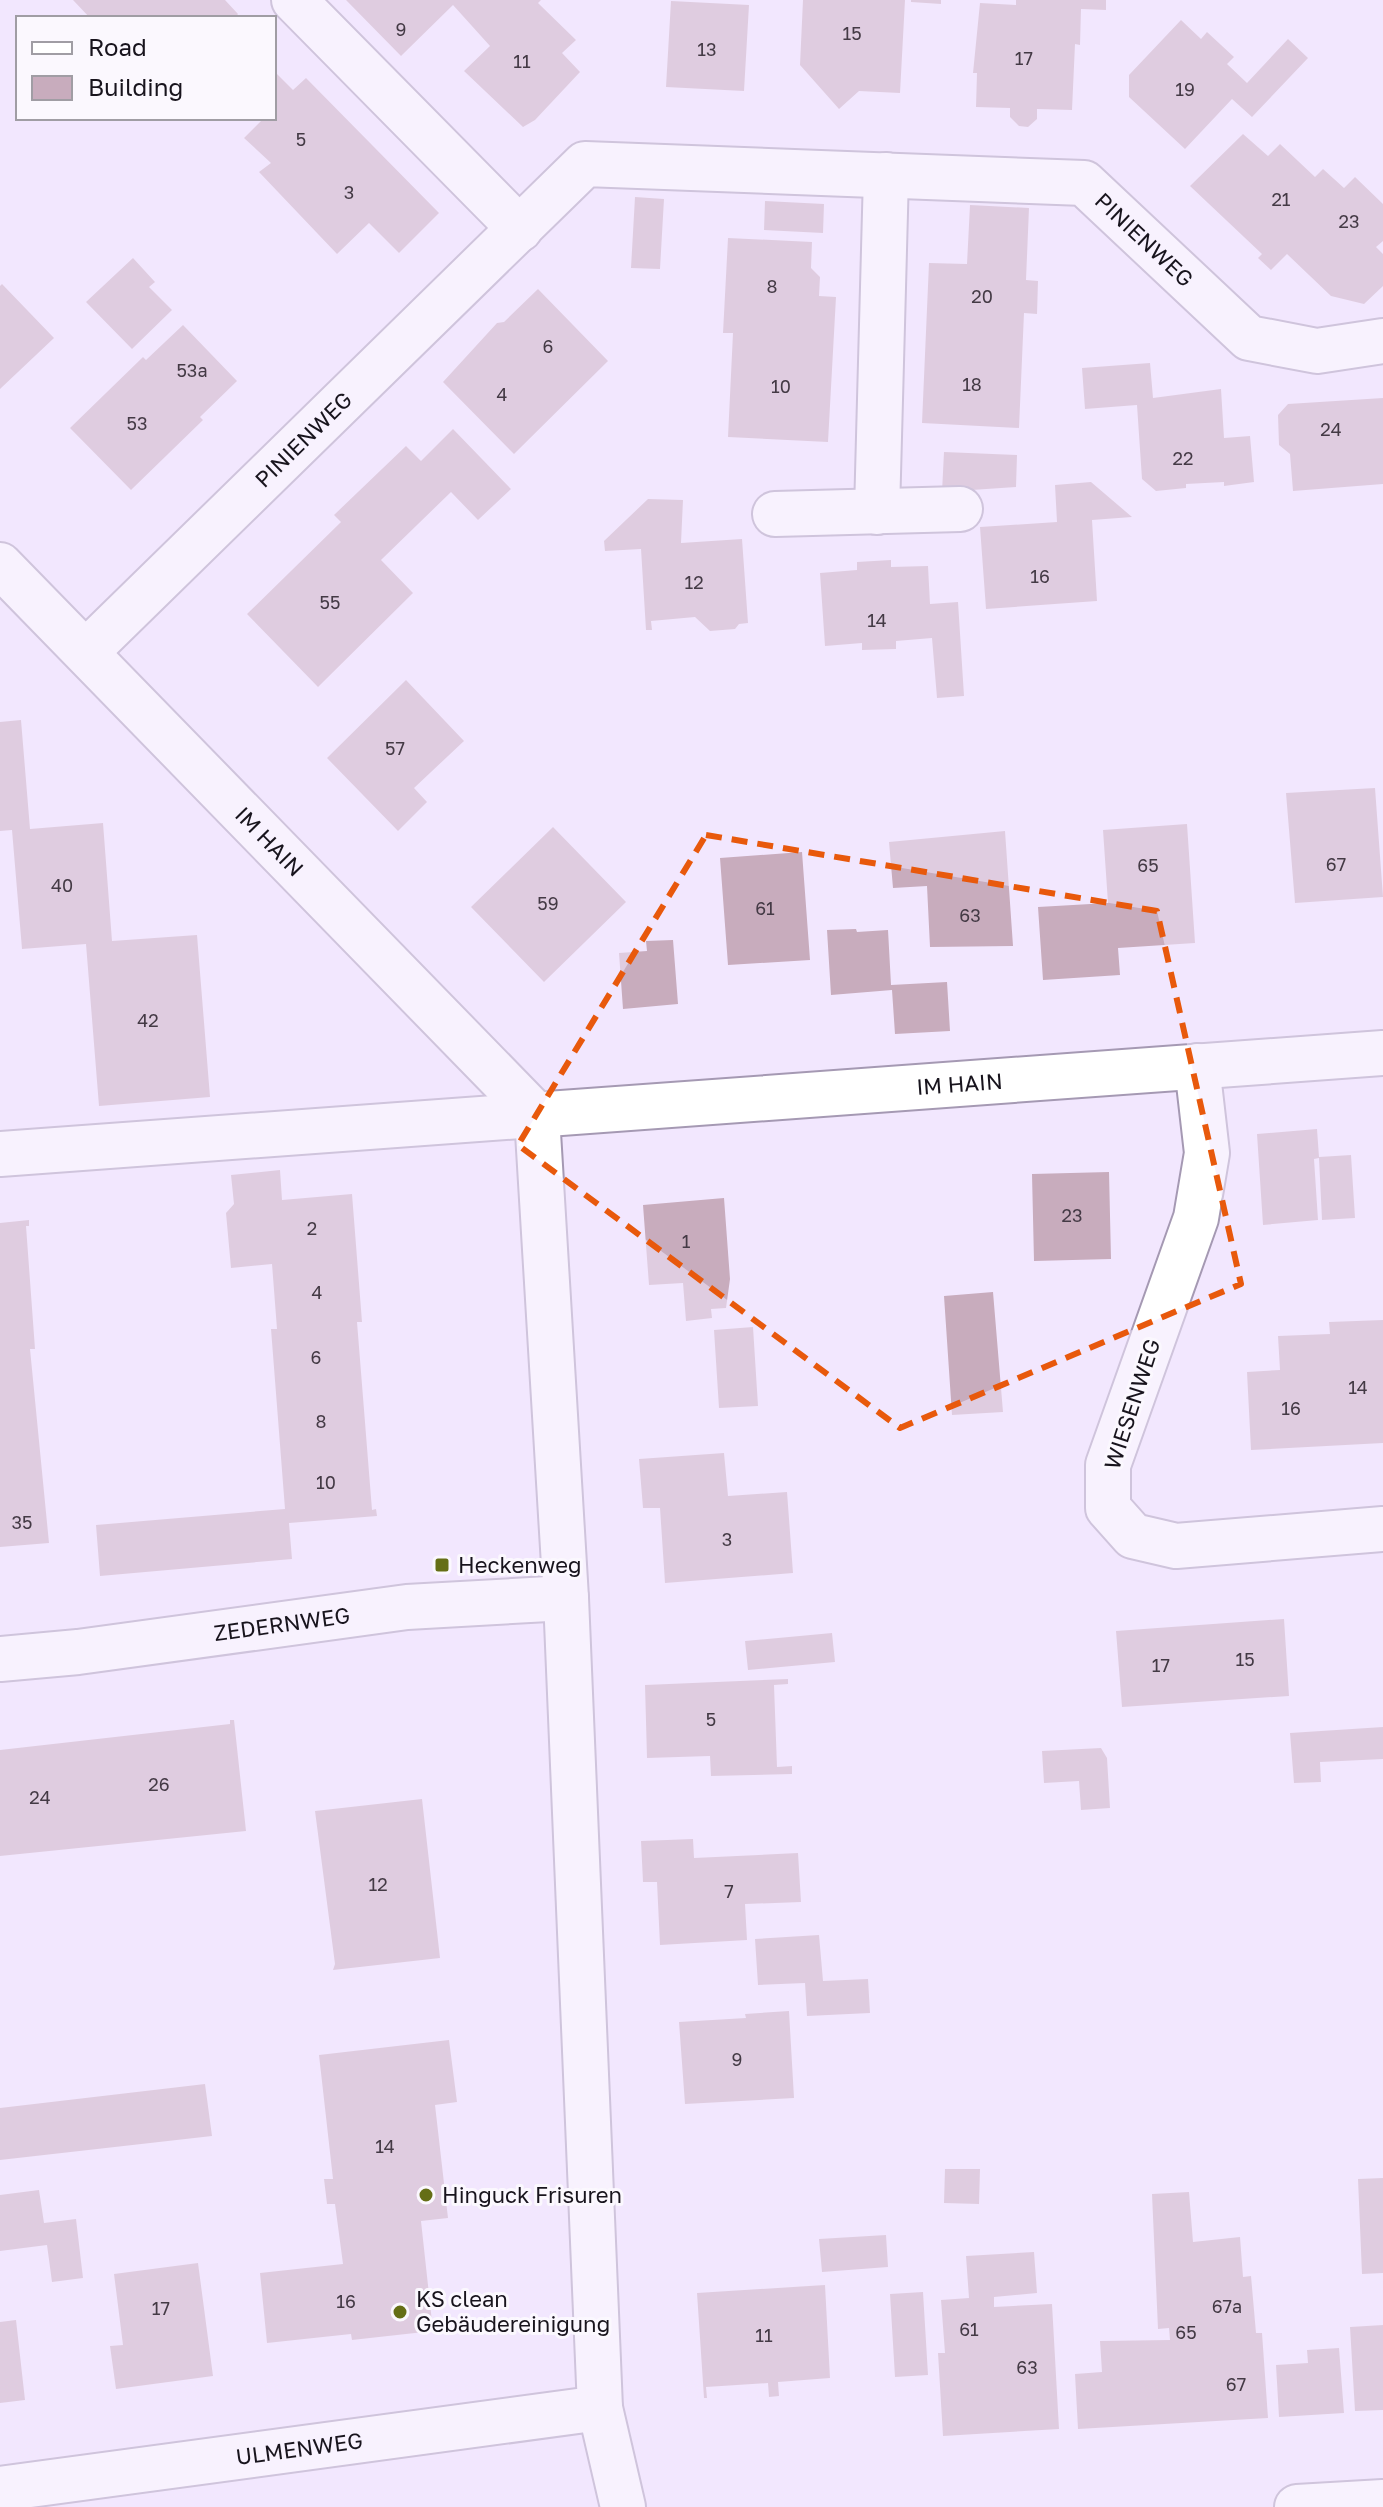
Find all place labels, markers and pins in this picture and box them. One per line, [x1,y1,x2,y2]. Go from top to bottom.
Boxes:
place label: Heckenweg [458,1551,581,1578]
marker: Heckenweg [433,1556,451,1574]
place label: Hinguck Frisuren [442,2181,622,2208]
marker: Hinguck Frisuren [417,2186,435,2204]
place label: KS clean Gebäudereinigung [416,2285,610,2337]
marker: KS clean Gebäudereinigung [391,2303,409,2321]

